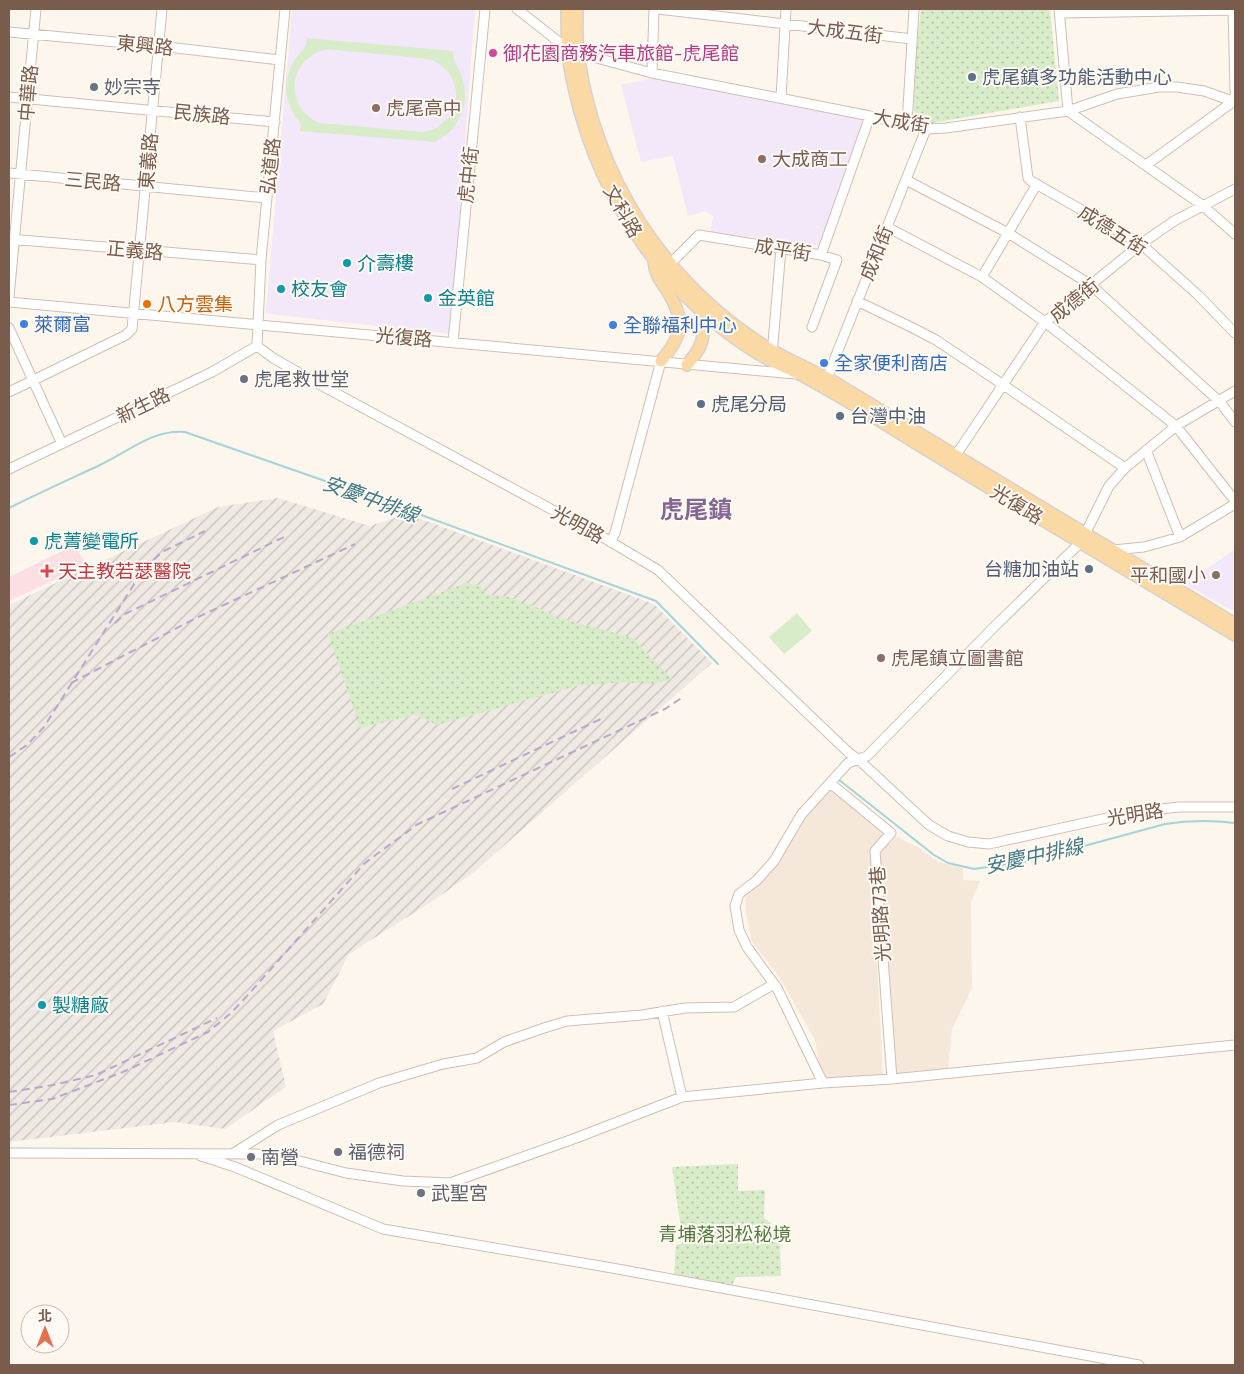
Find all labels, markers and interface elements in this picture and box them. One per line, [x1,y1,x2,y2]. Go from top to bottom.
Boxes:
street label: 大成五街 [806,14,884,47]
street label: 東興路 [115,30,175,59]
place label: 御花園商務汽車旅館-虎尾館 [503,41,740,64]
marker: 御花園商務汽車旅館-虎尾館 [487,47,499,59]
street label: 中華路 [14,64,41,122]
place label: 虎尾鎮多功能活動中心 [982,65,1172,88]
marker: 虎尾鎮多功能活動中心 [966,71,978,83]
place label: 妙宗寺 [104,75,161,98]
marker: 妙宗寺 [88,81,100,93]
place label: 虎尾高中 [386,96,462,119]
street label: 民族路 [172,99,232,128]
marker: 虎尾高中 [370,102,382,114]
street label: 大成街 [871,104,931,137]
street label: 東義路 [134,132,161,190]
street label: 弘道路 [255,136,284,196]
street label: 虎中街 [453,145,482,205]
place label: 大成商工 [772,147,848,170]
marker: 大成商工 [756,153,768,165]
street label: 三民路 [64,167,122,194]
street label: 文科路 [599,180,648,241]
street label: 成德五街 [1075,200,1152,259]
street label: 成和街 [854,222,897,284]
street label: 成平街 [753,233,813,264]
street label: 正義路 [106,236,164,263]
place label: 介壽樓 [357,251,414,274]
marker: 介壽樓 [341,257,353,269]
street label: 成德街 [1044,273,1103,326]
place label: 校友會 [291,277,348,300]
marker: 校友會 [275,283,287,295]
place label: 金英館 [438,286,495,309]
place label: 八方雲集 [157,292,233,315]
marker: 金英館 [422,292,434,304]
marker: 八方雲集 [141,298,153,310]
place label: 萊爾富 [34,312,91,335]
place label: 全聯福利中心 [623,313,737,336]
marker: 萊爾富 [18,318,30,330]
marker: 全聯福利中心 [607,319,619,331]
street label: 光復路 [375,323,433,350]
place label: 全家便利商店 [834,351,948,374]
marker: 全家便利商店 [818,357,830,369]
place label: 虎尾救世堂 [254,367,349,390]
marker: 虎尾救世堂 [238,373,250,385]
street label: 新生路 [112,382,173,427]
place label: 虎尾分局 [711,392,787,415]
marker: 虎尾分局 [695,398,707,410]
place label: 台灣中油 [850,404,926,427]
marker: 台灣中油 [834,410,846,422]
water label: 安慶中排線 [320,470,424,527]
street label: 光復路 [987,479,1048,528]
district label: 虎尾鎮 [660,494,732,523]
street label: 光明路 [548,500,609,547]
place label: 虎菁變電所 [44,529,139,552]
marker: 虎菁變電所 [28,535,40,547]
place label: 台糖加油站 [984,557,1079,580]
place label: 天主教若瑟醫院 [58,559,191,582]
marker: 台糖加油站 [1083,563,1095,575]
place label: 平和國小 [1130,563,1206,586]
marker: 天主教若瑟醫院 [40,564,54,578]
marker: 平和國小 [1210,569,1222,581]
place label: 虎尾鎮立圖書館 [891,646,1024,669]
marker: 虎尾鎮立圖書館 [875,652,887,664]
street label: 光明路 [1105,798,1165,829]
water label: 安慶中排線 [982,832,1087,877]
street label: 光明路73巷 [865,865,894,963]
place label: 製糖廠 [52,993,109,1016]
marker: 製糖廠 [36,999,48,1011]
place label: 福德祠 [348,1140,405,1163]
place label: 南營 [261,1145,299,1168]
marker: 福德祠 [332,1146,344,1158]
marker: 南營 [245,1151,257,1163]
place label: 武聖宮 [431,1181,488,1204]
marker: 武聖宮 [415,1187,427,1199]
park label: 青埔落羽松秘境 [658,1222,792,1245]
north arrow [20,1304,70,1354]
text: 北 [38,1307,52,1324]

